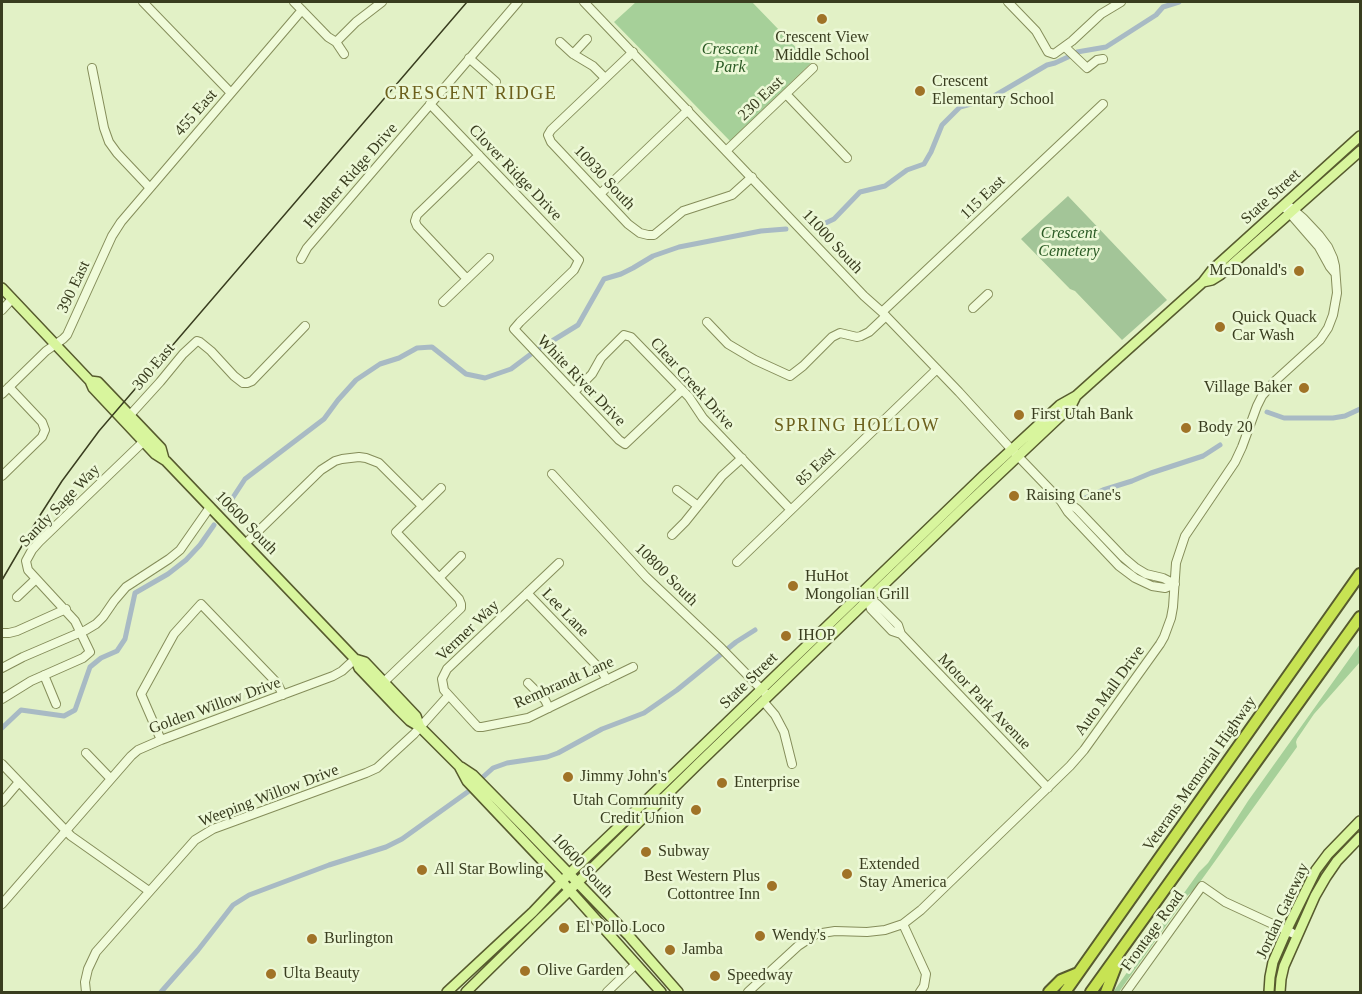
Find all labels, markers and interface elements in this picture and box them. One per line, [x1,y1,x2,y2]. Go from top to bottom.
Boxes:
marker: Crescent View Middle School [815,12,829,26]
place label: Crescent View Middle School [775,28,869,66]
park label: Crescent Park [702,40,758,78]
place label: Crescent Elementary School [932,72,1054,110]
street label: 230 East [734,73,788,125]
district label: CRESCENT RIDGE [385,83,557,105]
marker: Crescent Elementary School [913,84,927,98]
street label: 455 East [171,86,221,140]
street label: Heather Ridge Drive [300,119,402,233]
street label: Clover Ridge Drive [464,121,566,225]
street label: 10930 South [569,142,639,214]
street label: State Street [1237,165,1305,229]
street label: 115 East [957,172,1009,224]
street label: 11000 South [797,206,867,278]
park label: Crescent Cemetery [1038,224,1100,262]
street label: 390 East [54,258,94,316]
place label: McDonald's [1209,261,1287,281]
marker: McDonald's [1292,264,1306,278]
place label: Quick Quack Car Wash [1232,308,1317,346]
marker: Quick Quack Car Wash [1213,320,1227,334]
street label: White River Drive [533,332,629,430]
street label: Clear Creek Drive [646,334,738,434]
street label: 300 East [129,340,179,394]
place label: Village Baker [1204,378,1292,398]
marker: Village Baker [1297,381,1311,395]
place label: First Utah Bank [1031,405,1133,425]
marker: First Utah Bank [1012,408,1026,422]
district label: SPRING HOLLOW [774,415,940,437]
place label: Body 20 [1198,418,1253,438]
marker: Body 20 [1179,421,1193,435]
street label: 85 East [792,444,840,490]
street label: Sandy Sage Way [16,460,104,552]
place label: Raising Cane's [1026,486,1121,506]
street label: 10600 South [211,487,281,559]
marker: Raising Cane's [1007,489,1021,503]
street label: 10800 South [630,539,702,611]
place label: HuHot Mongolian Grill [805,567,909,605]
marker: HuHot Mongolian Grill [786,579,800,593]
street label: Lee Lane [537,585,593,641]
street label: Vermer Way [433,596,503,666]
place label: IHOP [798,626,835,646]
marker: IHOP [779,629,793,643]
street label: Auto Mall Drive [1071,642,1149,740]
street label: State Street [716,649,782,713]
street label: Motor Park Avenue [933,650,1035,754]
street label: Rembrandt Lane [511,652,617,714]
street label: Golden Willow Drive [146,673,284,739]
street label: Veterans Memorial Highway [1139,693,1261,855]
street label: Weeping Willow Drive [196,760,342,832]
place label: Jimmy John's [580,767,667,787]
marker: Jimmy John's [561,770,575,784]
place label: Enterprise [734,773,800,793]
marker: Enterprise [715,776,729,790]
place label: Utah Community Credit Union [572,791,684,829]
marker: Utah Community Credit Union [689,803,703,817]
street label: 10600 South [547,830,617,902]
place label: Subway [658,842,710,862]
marker: Subway [639,845,653,859]
place label: Extended Stay America [859,855,947,893]
place label: All Star Bowling [434,860,543,880]
street label: Jordan Gateway [1252,860,1314,962]
marker: All Star Bowling [415,863,429,877]
place label: Best Western Plus Cottontree Inn [644,867,760,905]
marker: Extended Stay America [840,867,854,881]
marker: Best Western Plus Cottontree Inn [765,879,779,893]
street label: Frontage Road [1117,887,1189,975]
place label: El Pollo Loco [576,918,665,938]
marker: El Pollo Loco [557,921,571,935]
place label: Wendy's [772,926,826,946]
place label: Burlington [324,929,393,949]
marker: Wendy's [753,929,767,943]
marker: Burlington [305,932,319,946]
place label: Jamba [682,940,723,960]
marker: Jamba [663,943,677,957]
place label: Olive Garden [537,961,624,981]
place label: Ulta Beauty [283,964,360,984]
marker: Olive Garden [518,964,532,978]
place label: Speedway [727,966,793,986]
marker: Ulta Beauty [264,967,278,981]
marker: Speedway [708,969,722,983]

